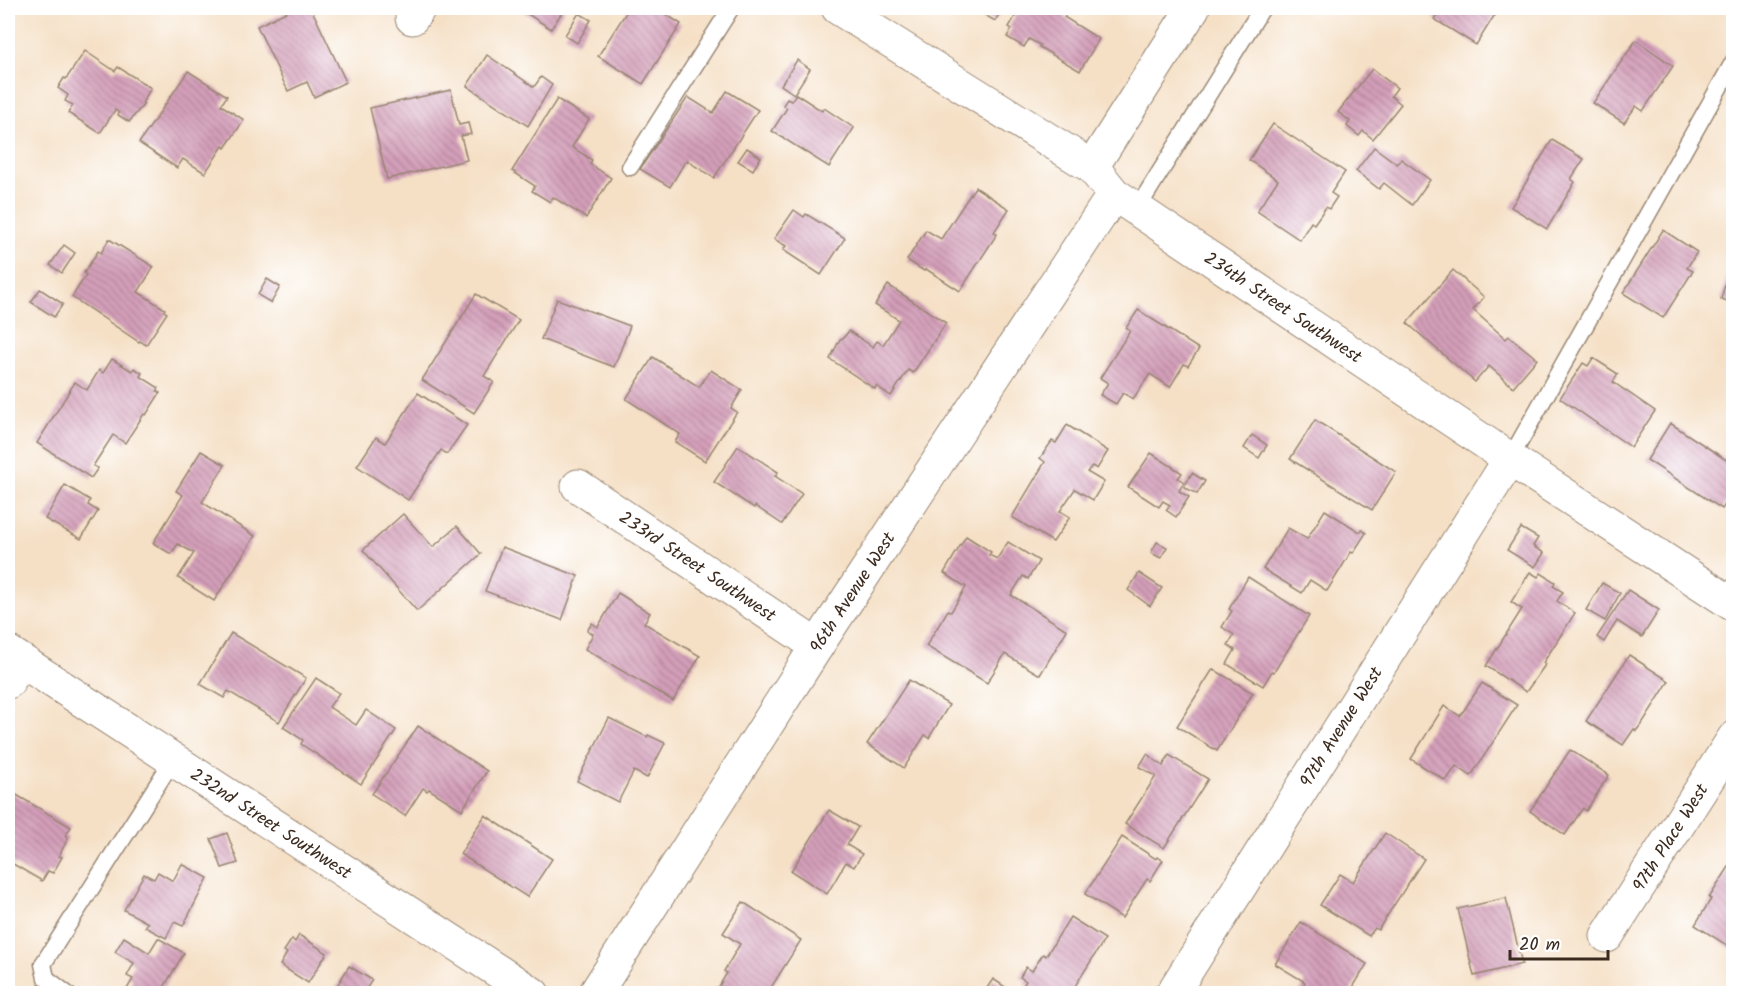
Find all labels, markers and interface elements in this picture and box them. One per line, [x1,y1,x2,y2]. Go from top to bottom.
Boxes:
street label: 234th Street Southwest [1197,245,1368,373]
street label: 233rd Street Southwest [612,504,782,631]
street label: 96th Avenue West [803,526,905,659]
street label: 97th Avenue West [1293,661,1392,794]
street label: 232nd Street Southwest [184,761,358,889]
street label: 97th Place West [1626,778,1718,898]
scale bar [1510,923,1608,961]
text: 20 m [1519,931,1560,960]

